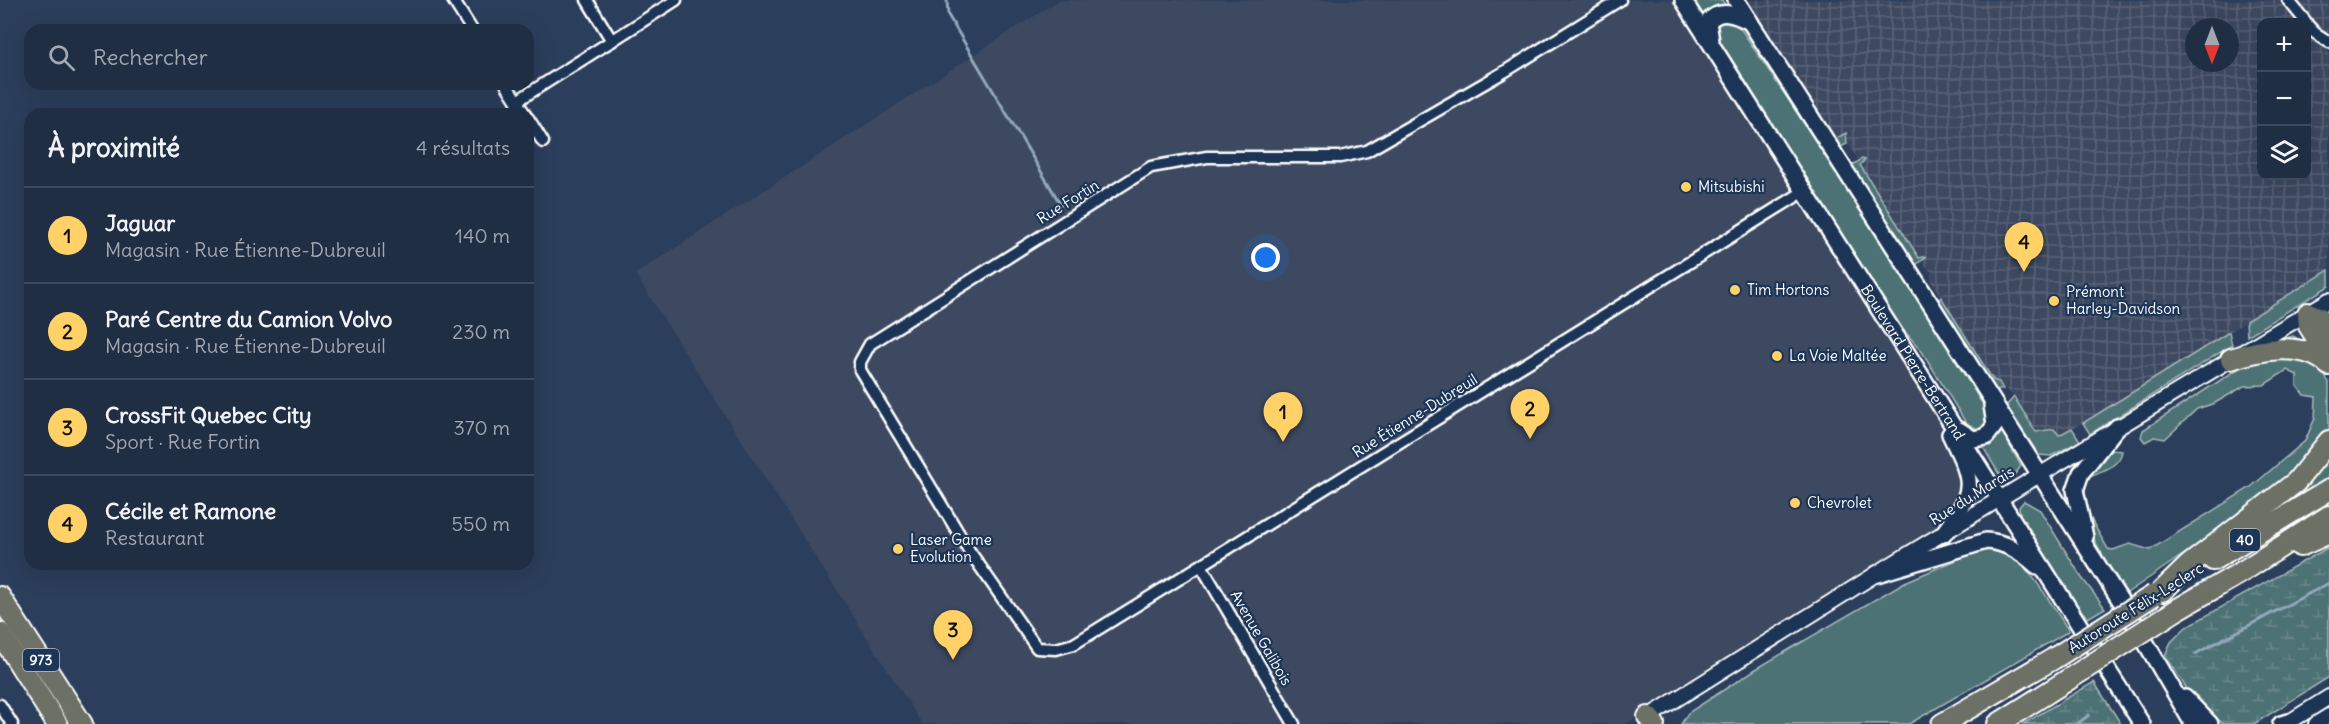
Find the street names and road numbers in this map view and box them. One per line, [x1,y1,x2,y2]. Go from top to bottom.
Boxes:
street label: Rue Fortin [1033,175,1102,228]
street label: Boulevard Pierre-Bertrand [1857,281,1970,444]
street label: Rue Étienne-Dubreuil [1349,369,1481,462]
street label: Rue du Marais [1926,462,2018,529]
road number: 40 [2230,529,2260,551]
street label: Autoroute Félix-Leclerc [2065,558,2207,657]
street label: Avenue Galibois [1226,587,1296,689]
road number: 973 [23,649,59,671]

